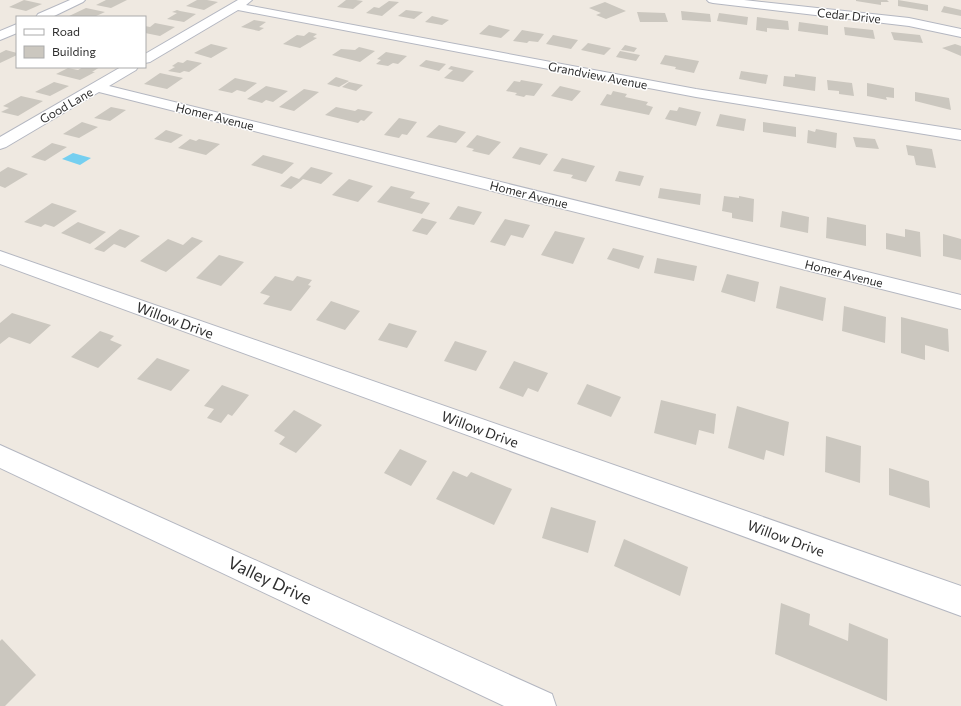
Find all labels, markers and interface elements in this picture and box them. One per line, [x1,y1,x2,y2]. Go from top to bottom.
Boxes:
street label: Cedar Drive [817,5,881,25]
legend [16,16,146,68]
text: Road [52,24,80,38]
text: Building [52,44,96,58]
street label: Grandview Avenue [547,59,649,91]
street label: Good Lane [37,84,95,126]
street label: Homer Avenue [174,100,256,132]
street label: Homer Avenue [488,178,570,210]
street label: Homer Avenue [803,257,885,289]
street label: Willow Drive [134,298,216,342]
street label: Willow Drive [439,407,521,451]
street label: Willow Drive [745,516,827,560]
street label: Valley Drive [225,551,315,609]

